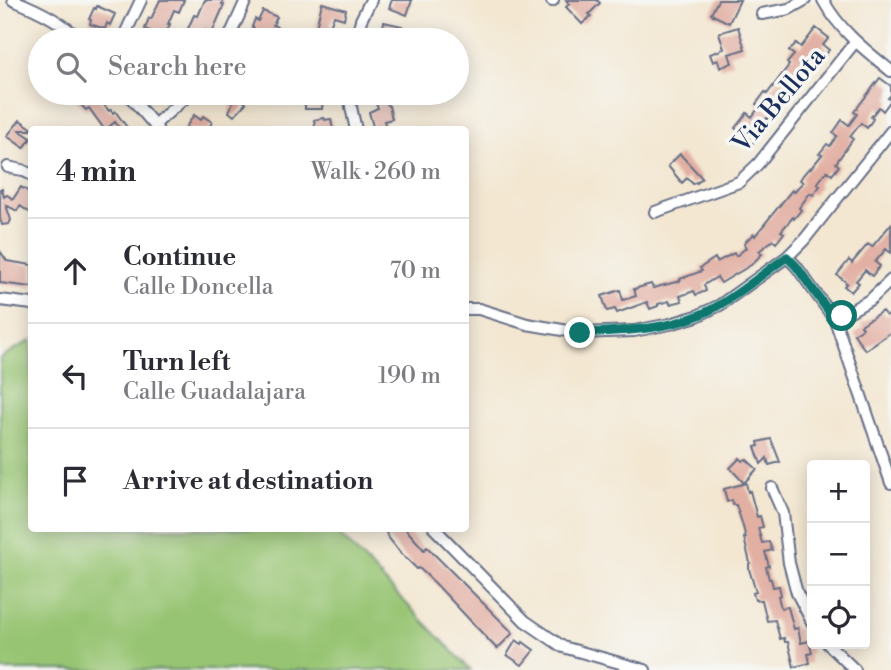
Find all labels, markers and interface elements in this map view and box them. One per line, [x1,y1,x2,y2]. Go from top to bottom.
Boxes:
search box [28,28,469,105]
street label: Via Bellota [725,40,833,160]
icon: search [52,48,90,86]
text: Search here [108,51,247,83]
text: 4 min [56,153,136,191]
text: Walk · 260 m [311,158,441,186]
text: Continue [123,241,236,273]
icon: ahead [56,252,94,290]
text: 70 m [390,257,441,285]
text: Calle Doncella [123,273,273,301]
route start [826,300,857,331]
route end [564,317,595,348]
text: Turn left [123,346,231,378]
icon: left [56,357,94,395]
text: 190 m [378,362,441,390]
text: Calle Guadalajara [123,378,306,406]
map controls [807,460,870,649]
button: + [807,460,870,523]
icon: arrive [56,462,94,500]
text: Arrive at destination [123,465,373,497]
button: − [807,523,870,586]
button: locate [807,586,870,649]

